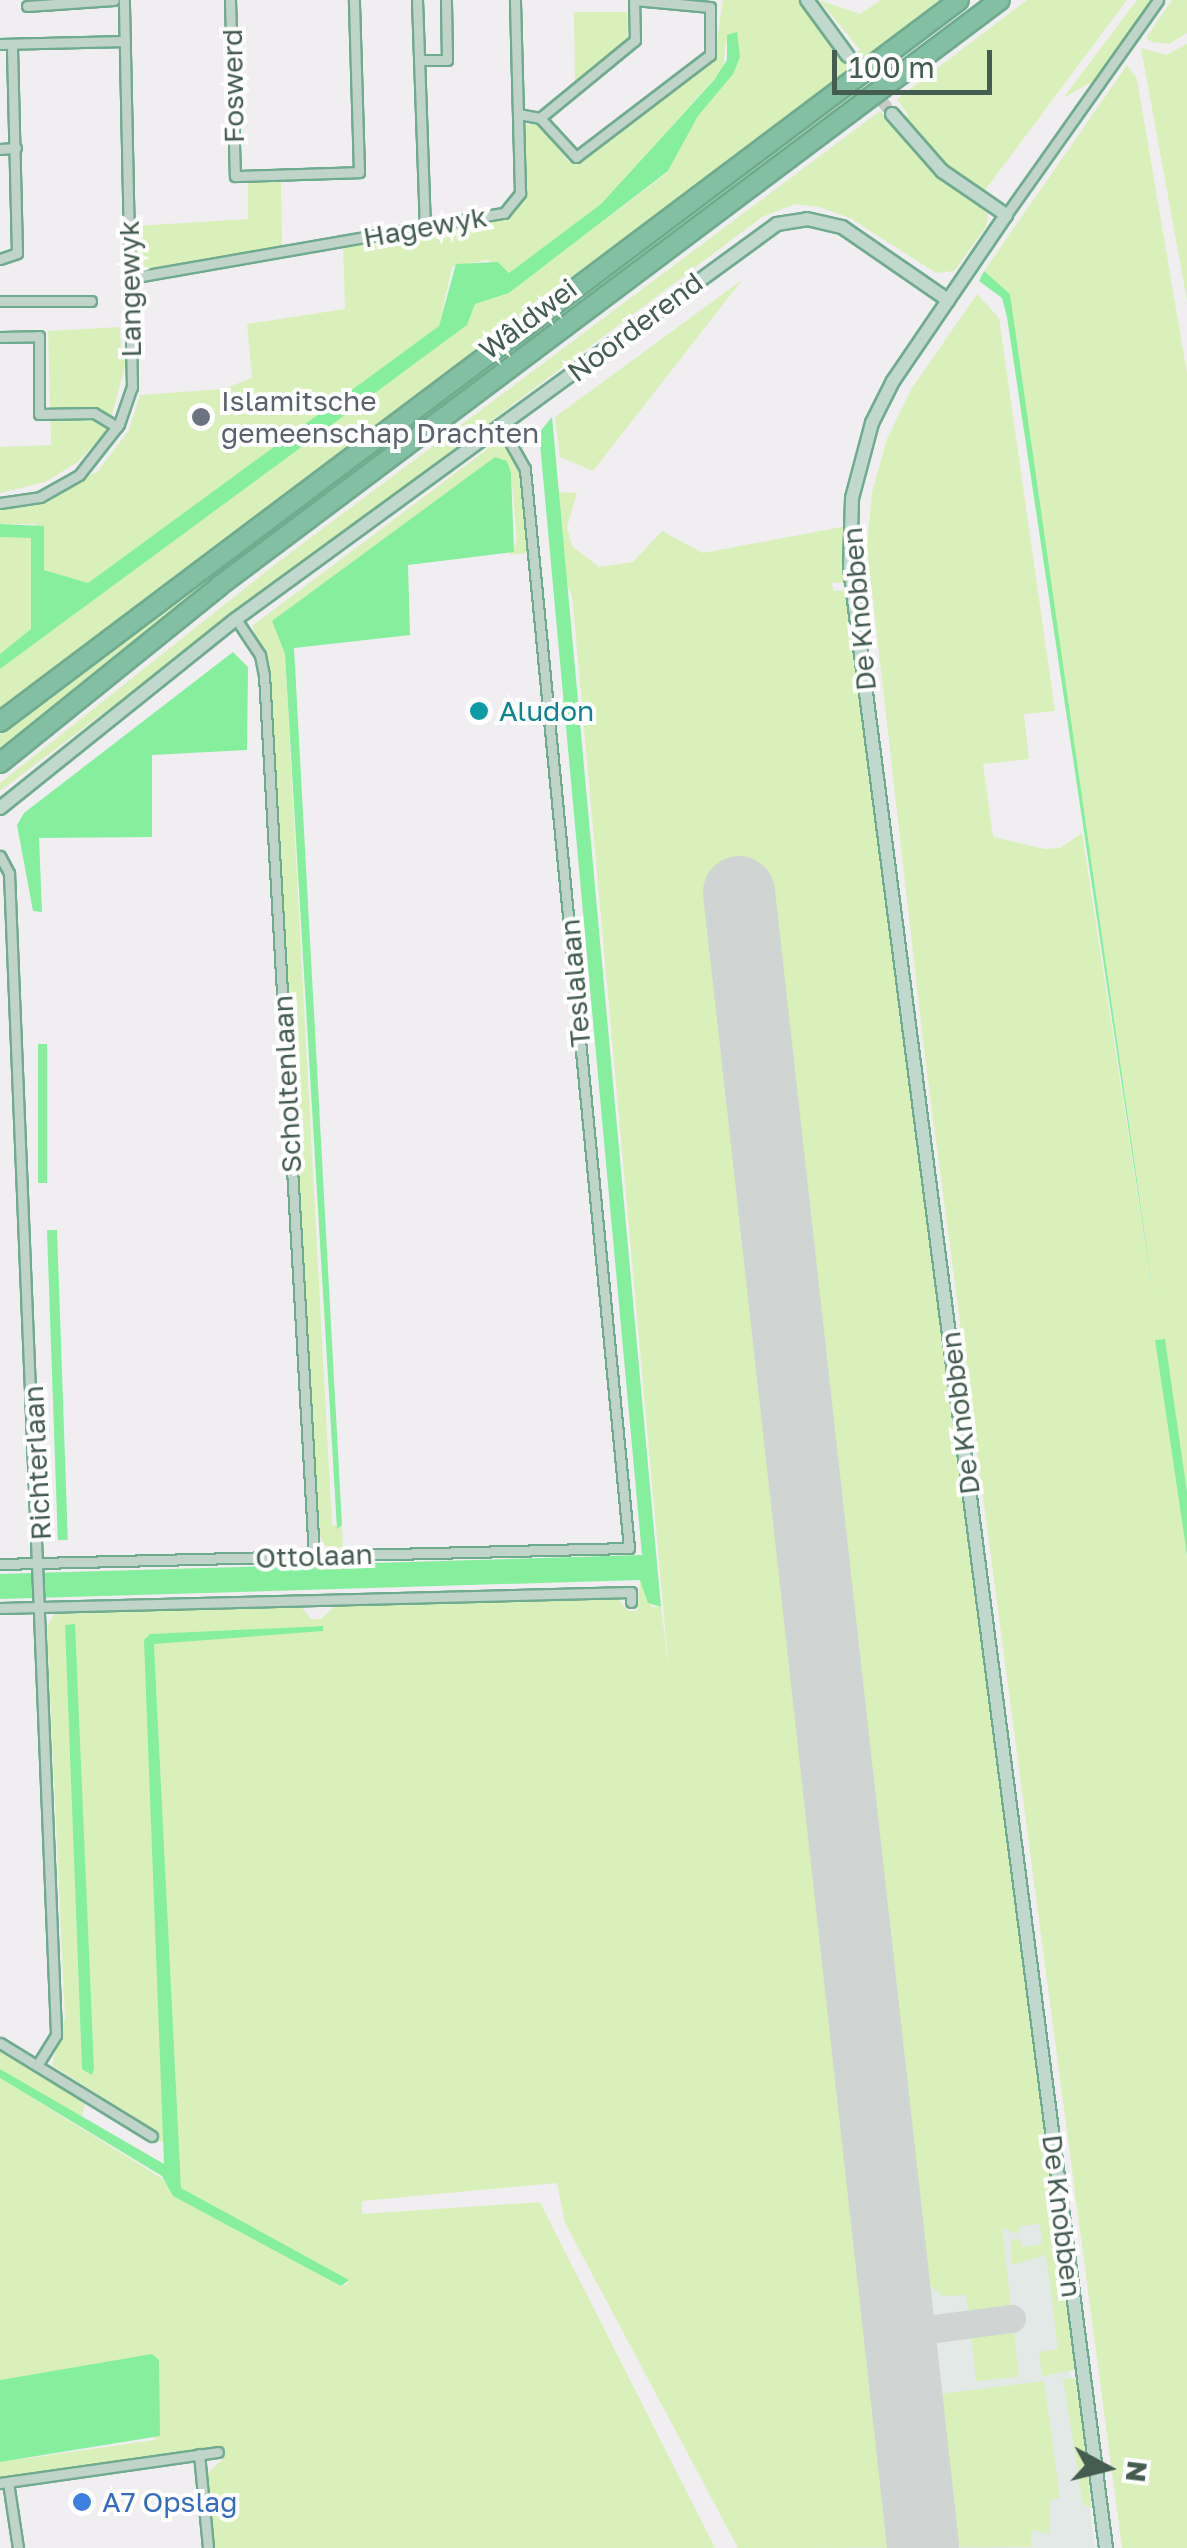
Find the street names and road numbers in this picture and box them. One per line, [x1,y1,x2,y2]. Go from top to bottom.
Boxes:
street label: Foswerd [215,28,251,144]
street label: Hagewyk [361,200,489,254]
street label: Langewyk [112,220,148,358]
street label: Noorderend [561,265,709,389]
street label: Wâldwei [473,271,583,367]
street label: De Knobben [835,526,883,692]
street label: Teslalaan [553,918,597,1048]
street label: Scholtenlaan [266,994,308,1174]
street label: De Knobben [933,1330,987,1496]
street label: Richterlaan [16,1385,58,1541]
street label: Ottolaan [255,1537,373,1575]
street label: De Knobben [1035,2133,1089,2299]

